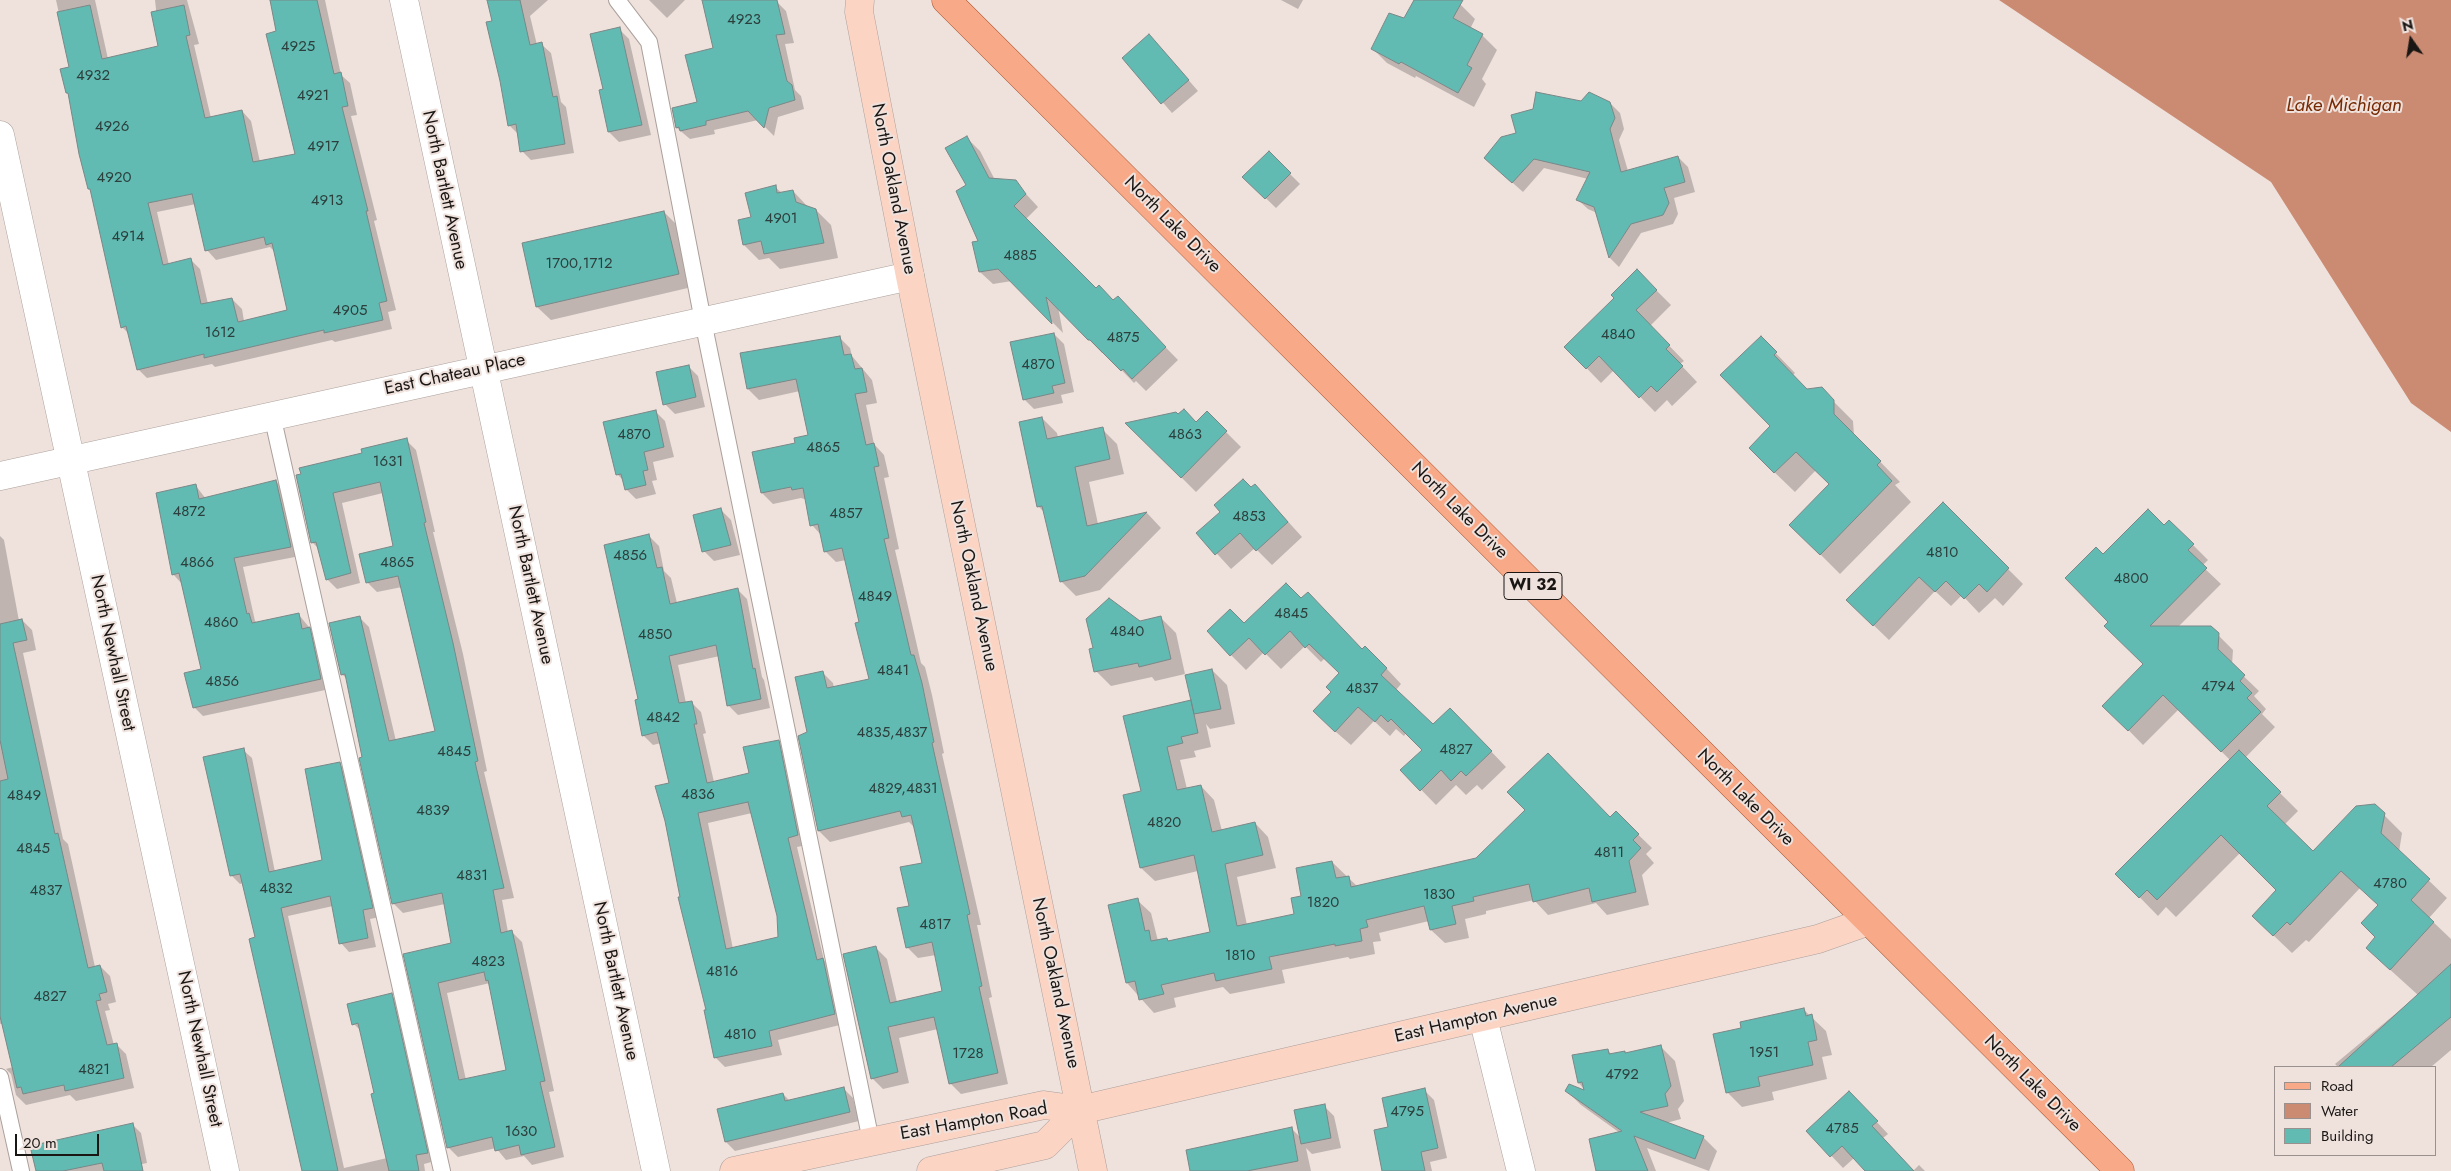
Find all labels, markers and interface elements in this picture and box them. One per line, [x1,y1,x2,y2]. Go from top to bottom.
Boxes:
house number: 4923 [727,11,761,29]
text: N [2400,14,2415,36]
north arrow [2386,15,2436,65]
house number: 4925 [281,38,315,56]
house number: 4932 [76,67,110,85]
house number: 4921 [297,87,329,105]
water label: Lake Michigan [2286,95,2402,117]
street label: North Oakland Avenue [866,102,920,276]
street label: North Bartlett Avenue [417,109,471,271]
house number: 4926 [95,118,129,136]
house number: 4917 [307,138,339,156]
house number: 4920 [97,169,131,187]
street label: North Lake Drive [1119,172,1225,278]
house number: 4913 [311,192,343,210]
house number: 4901 [764,210,798,228]
house number: 4914 [112,228,144,246]
house number: 4885 [1003,247,1037,265]
house number: 1700,1712 [545,255,613,273]
house number: 4905 [333,302,367,320]
house number: 1612 [205,324,235,342]
house number: 4840 [1601,326,1635,344]
house number: 4875 [1106,329,1140,347]
street label: East Chateau Place [383,350,527,400]
house number: 4870 [1021,356,1055,374]
house number: 4870 [617,426,651,444]
house number: 4863 [1168,426,1202,444]
house number: 4865 [806,439,840,457]
house number: 1631 [373,453,403,471]
street label: North Lake Drive [1406,458,1512,564]
street label: North Oakland Avenue [944,499,1002,673]
house number: 4872 [172,503,206,521]
street label: North Bartlett Avenue [503,504,557,666]
house number: 4857 [829,505,863,523]
house number: 4853 [1232,508,1266,526]
house number: 4810 [1926,544,1958,562]
house number: 4856 [613,547,647,565]
house number: 4866 [180,554,214,572]
house number: 4865 [380,554,414,572]
house number: 4800 [2114,570,2148,588]
road number: WI 32 [1504,572,1562,600]
street label: North Newhall Street [85,573,139,733]
house number: 4849 [858,588,892,606]
house number: 4845 [1274,605,1308,623]
house number: 4860 [204,614,238,632]
house number: 4840 [1110,623,1144,641]
house number: 4850 [638,626,672,644]
house number: 4841 [877,662,909,680]
house number: 4856 [205,673,239,691]
house number: 4794 [2201,678,2235,696]
house number: 4837 [1346,680,1378,698]
house number: 4842 [646,709,680,727]
house number: 4835,4837 [857,724,927,742]
house number: 4827 [1439,741,1473,759]
house number: 4845 [437,743,471,761]
street label: North Lake Drive [1692,745,1798,851]
house number: 4829,4831 [868,780,938,798]
house number: 4836 [681,786,715,804]
house number: 4849 [7,787,41,805]
house number: 4839 [416,802,450,820]
house number: 4820 [1147,814,1181,832]
house number: 4845 [16,840,50,858]
house number: 4811 [1594,844,1624,862]
house number: 4831 [456,867,488,885]
house number: 4780 [2373,875,2407,893]
house number: 4832 [259,880,293,898]
house number: 4837 [30,882,62,900]
house number: 1830 [1423,886,1455,904]
house number: 1820 [1307,894,1339,912]
street label: North Oakland Avenue [1026,896,1084,1070]
street label: North Bartlett Avenue [588,900,642,1062]
house number: 4817 [919,916,951,934]
house number: 1810 [1225,947,1255,965]
house number: 4823 [471,953,505,971]
house number: 4816 [706,963,738,981]
street label: North Newhall Street [172,969,226,1129]
house number: 4827 [33,988,67,1006]
street label: East Hampton Avenue [1392,990,1560,1048]
house number: 4810 [724,1026,756,1044]
street label: North Lake Drive [1979,1031,2085,1137]
house number: 1951 [1749,1044,1779,1062]
house number: 1728 [952,1045,984,1063]
house number: 4821 [78,1061,110,1079]
house number: 4792 [1605,1066,1639,1084]
legend [2274,1066,2436,1156]
text: Road [2321,1075,2353,1097]
street label: East Hampton Road [899,1098,1049,1146]
text: Water [2321,1100,2358,1122]
house number: 4795 [1390,1103,1424,1121]
house number: 4785 [1825,1120,1859,1138]
house number: 1630 [505,1123,537,1141]
scale bar [18,1124,101,1156]
text: Building [2321,1125,2373,1147]
text: 20 m [23,1132,57,1154]

